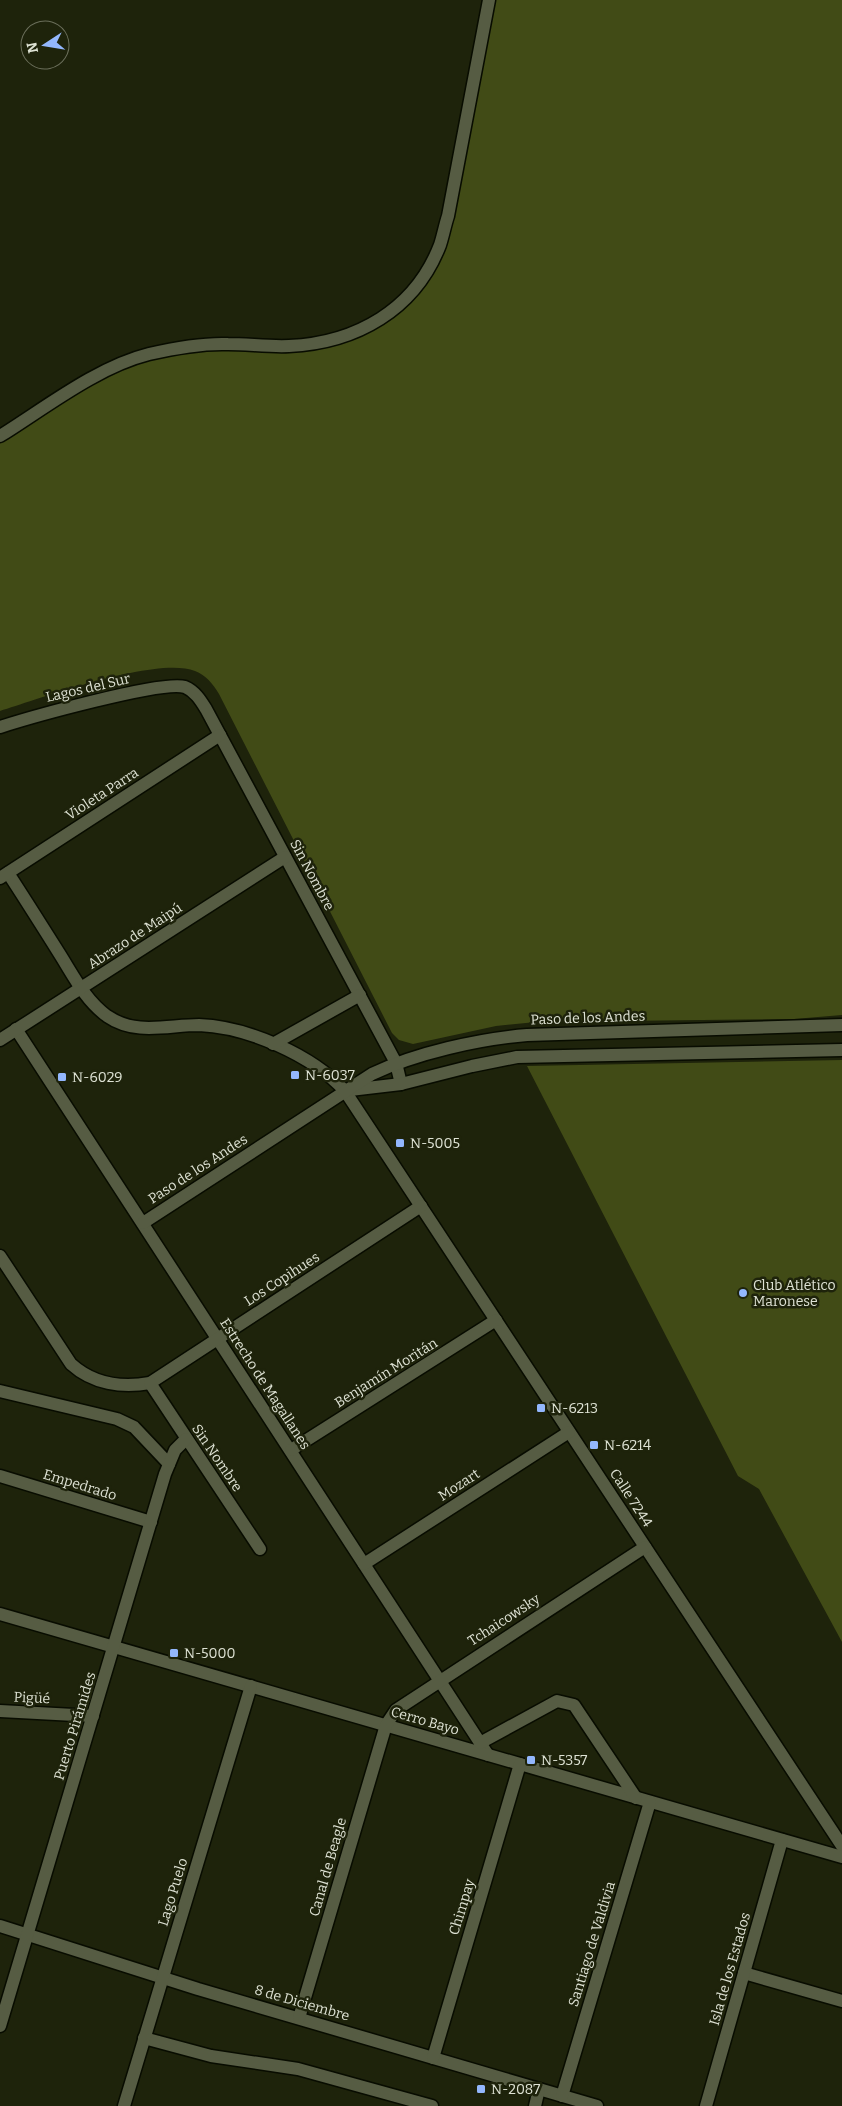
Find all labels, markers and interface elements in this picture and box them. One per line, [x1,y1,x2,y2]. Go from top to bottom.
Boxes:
north arrow [20,20,70,70]
text: N [23,40,42,55]
street label: Lagos del Sur [44,670,132,706]
street label: Violeta Parra [62,764,142,824]
street label: Sin Nombre [286,837,338,913]
street label: Abrazo de Maipú [85,899,185,973]
street label: Paso de los Andes [530,1008,646,1028]
place label: N-6037 [305,1067,355,1084]
place label: N-6029 [72,1069,123,1086]
marker: N-6037 [289,1069,301,1081]
marker: N-6029 [56,1071,68,1083]
street label: Paso de los Andes [145,1131,251,1207]
place label: N-5005 [410,1135,460,1152]
marker: N-5005 [394,1137,406,1149]
street label: Los Copihues [241,1248,323,1310]
place label: Club Atlético Maronese [753,1277,836,1310]
marker: Club Atlético Maronese [737,1287,749,1299]
street label: Estrecho de Magallanes [216,1315,314,1453]
street label: Benjamín Moritán [331,1334,441,1411]
place label: N-6213 [551,1400,598,1417]
marker: N-6213 [535,1402,547,1414]
street label: Sin Nombre [188,1421,246,1495]
place label: N-6214 [604,1437,651,1454]
marker: N-6214 [588,1439,600,1451]
street label: Mozart [435,1465,483,1505]
street label: Empedrado [41,1466,119,1504]
street label: Calle 7244 [606,1466,656,1530]
street label: Tchaicowsky [465,1590,544,1650]
place label: N-5000 [184,1645,235,1662]
marker: N-5000 [168,1647,180,1659]
street label: Puerto Pirámides [50,1670,100,1782]
street label: Pigüé [13,1689,51,1707]
street label: Cerro Bayo [389,1703,461,1739]
place label: N-5357 [541,1752,587,1769]
marker: N-5357 [525,1754,537,1766]
street label: Canal de Beagle [306,1816,350,1918]
street label: Lago Puelo [155,1856,191,1928]
street label: Chimpay [445,1876,479,1937]
street label: Santiago de Valdivia [565,1879,619,2009]
street label: Isla de los Estados [706,1911,754,2027]
street label: 8 de Diciembre [253,1981,351,2025]
place label: N-2087 [491,2081,540,2098]
marker: N-2087 [475,2083,487,2095]

